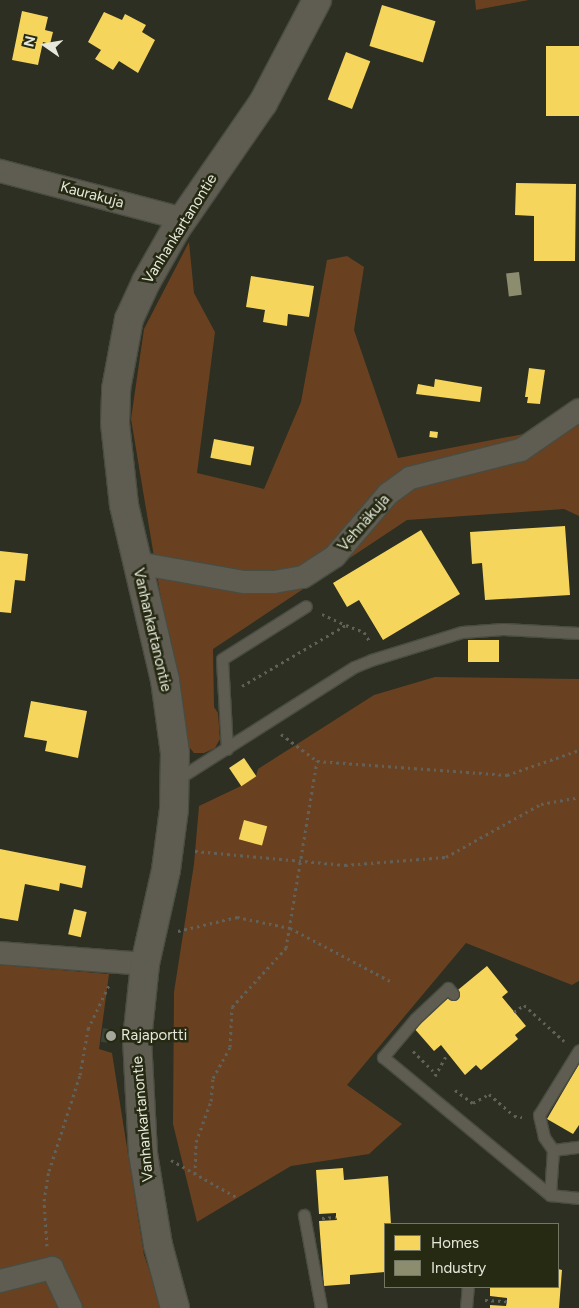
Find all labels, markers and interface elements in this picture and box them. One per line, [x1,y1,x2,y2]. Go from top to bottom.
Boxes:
north arrow [20,20,70,70]
text: N [20,34,39,49]
street label: Vanhankartanontie [139,171,221,287]
street label: Kaurakuja [58,178,126,212]
street label: Vehnäkuja [334,491,394,555]
street label: Vanhankartanontie [129,567,175,693]
place label: Rajaportti [121,1027,187,1045]
marker: Rajaportti [105,1030,117,1042]
street label: Vanhankartanontie [129,1055,157,1183]
legend [384,1223,559,1288]
text: Homes [431,1234,479,1252]
text: Industry [431,1259,486,1277]

